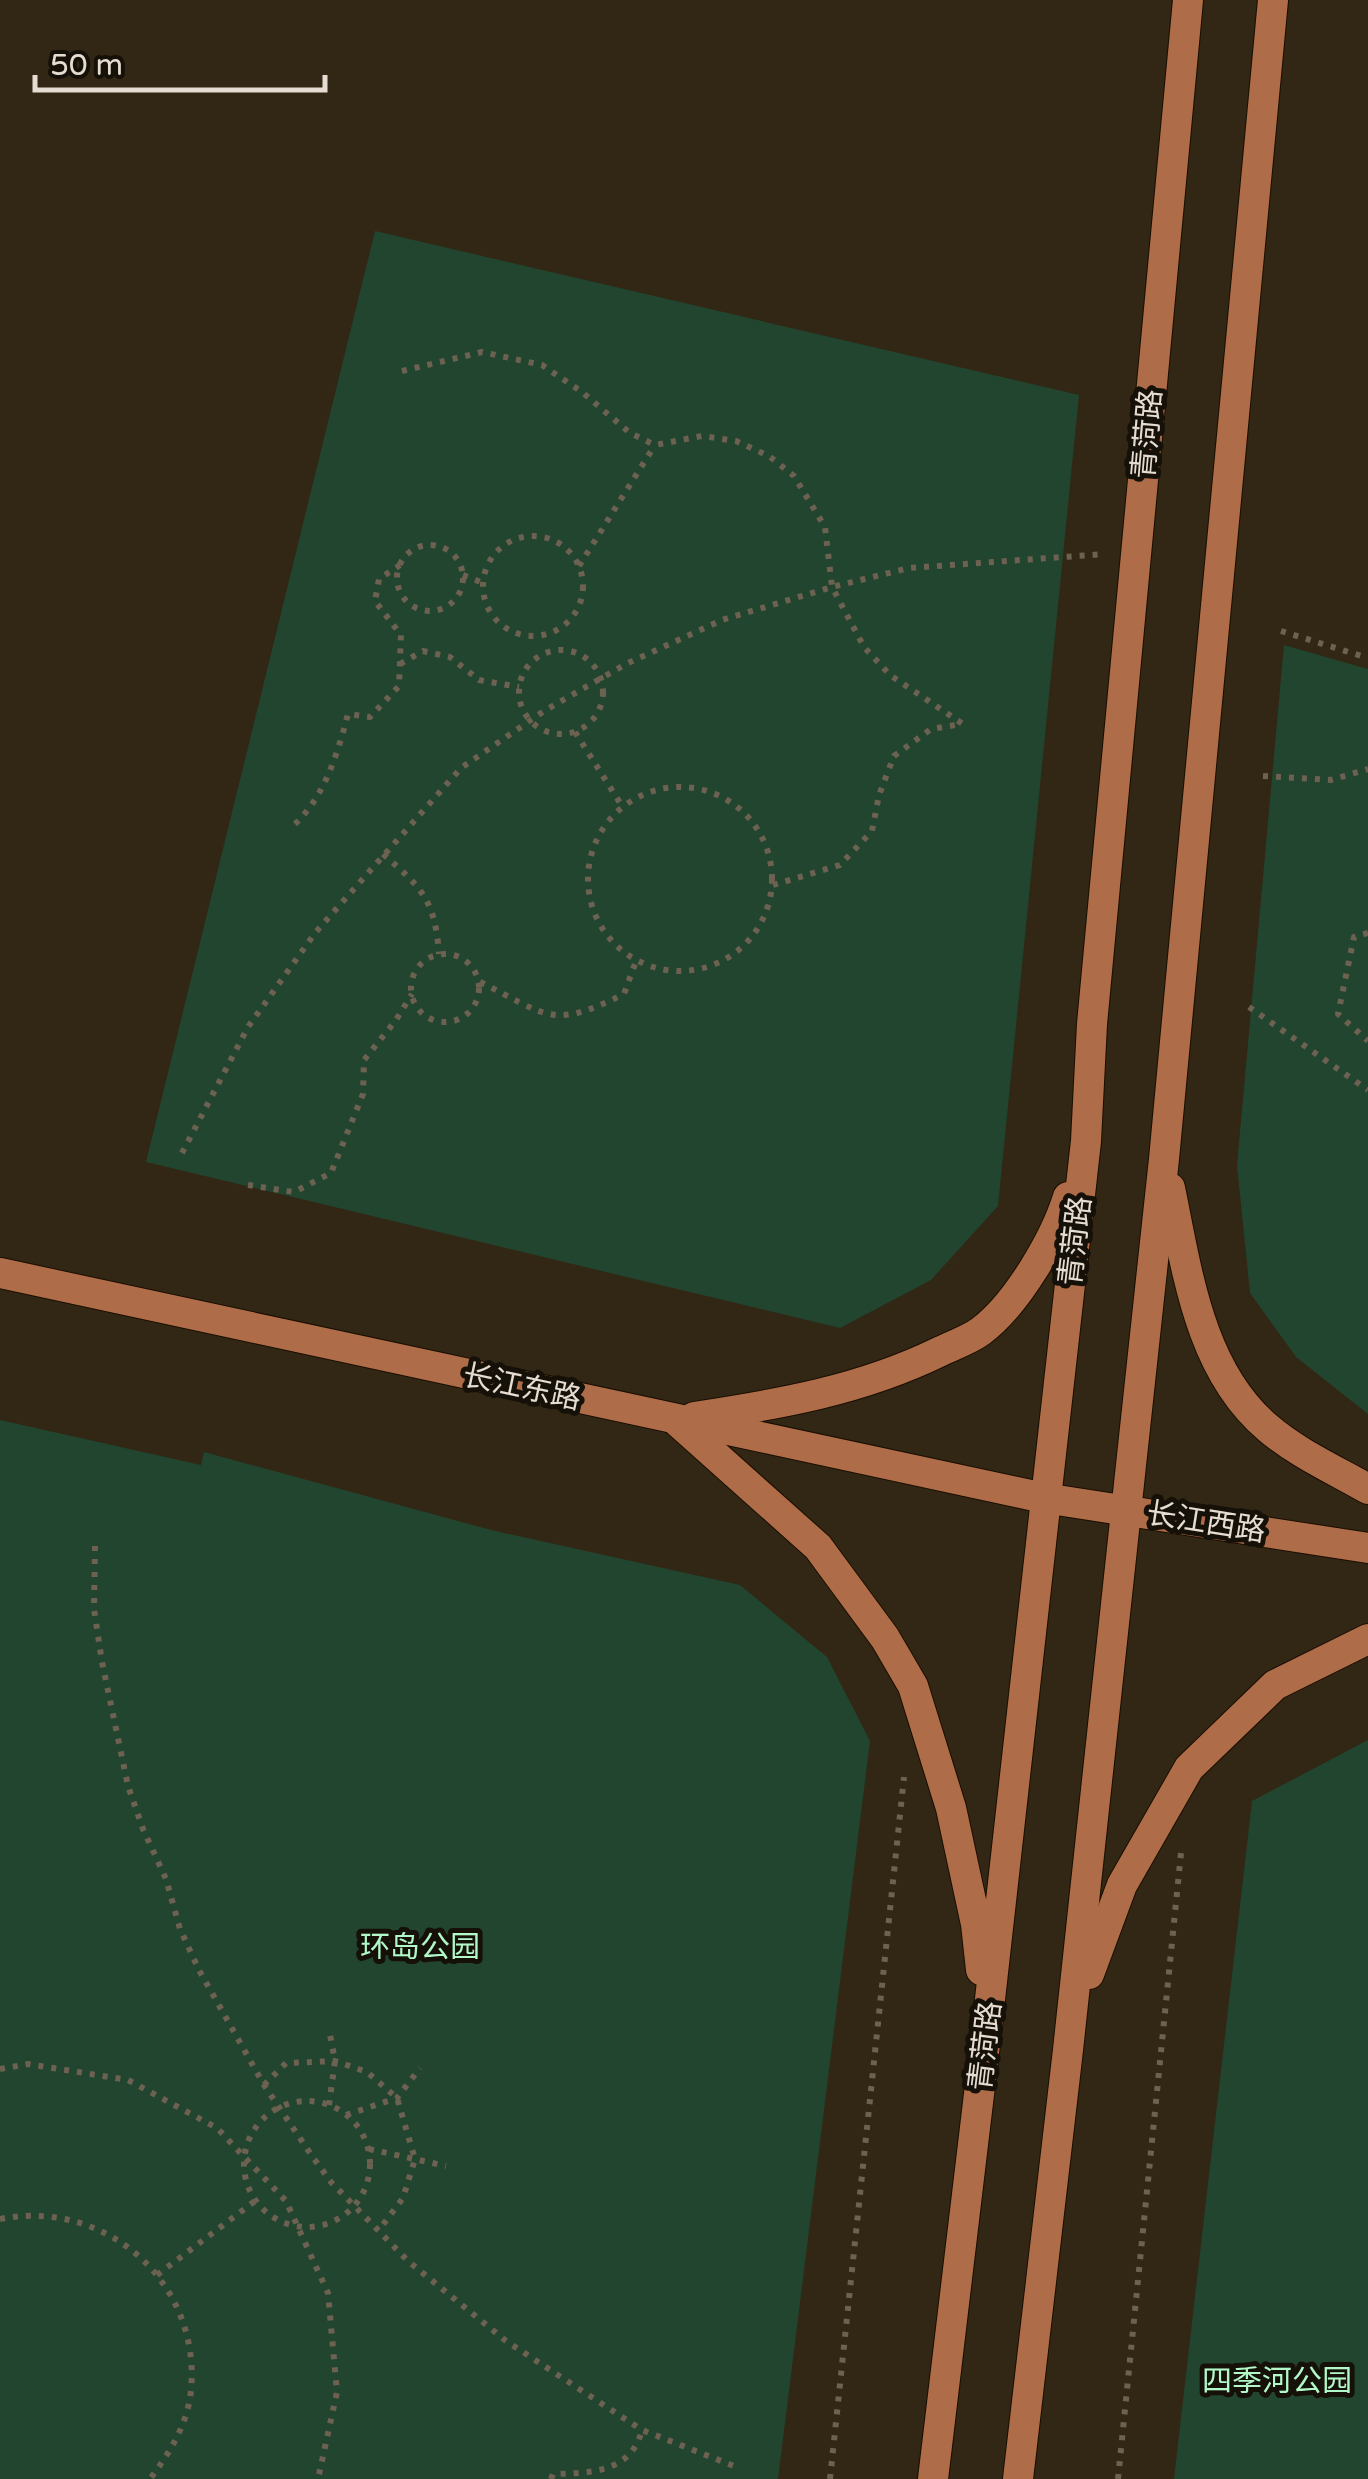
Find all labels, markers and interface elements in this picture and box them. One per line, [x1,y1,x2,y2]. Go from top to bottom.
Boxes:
scale bar [35,30,325,92]
text: 50 m [50,47,123,84]
street label: 青菏路 [1125,388,1170,480]
street label: 青菏路 [1052,1194,1099,1288]
street label: 长江东路 [459,1357,584,1418]
street label: 长江西路 [1144,1495,1268,1550]
park label: 环岛公园 [360,1929,480,1966]
street label: 青菏路 [962,1999,1009,2093]
park label: 四季河公园 [1202,2363,1352,2400]

